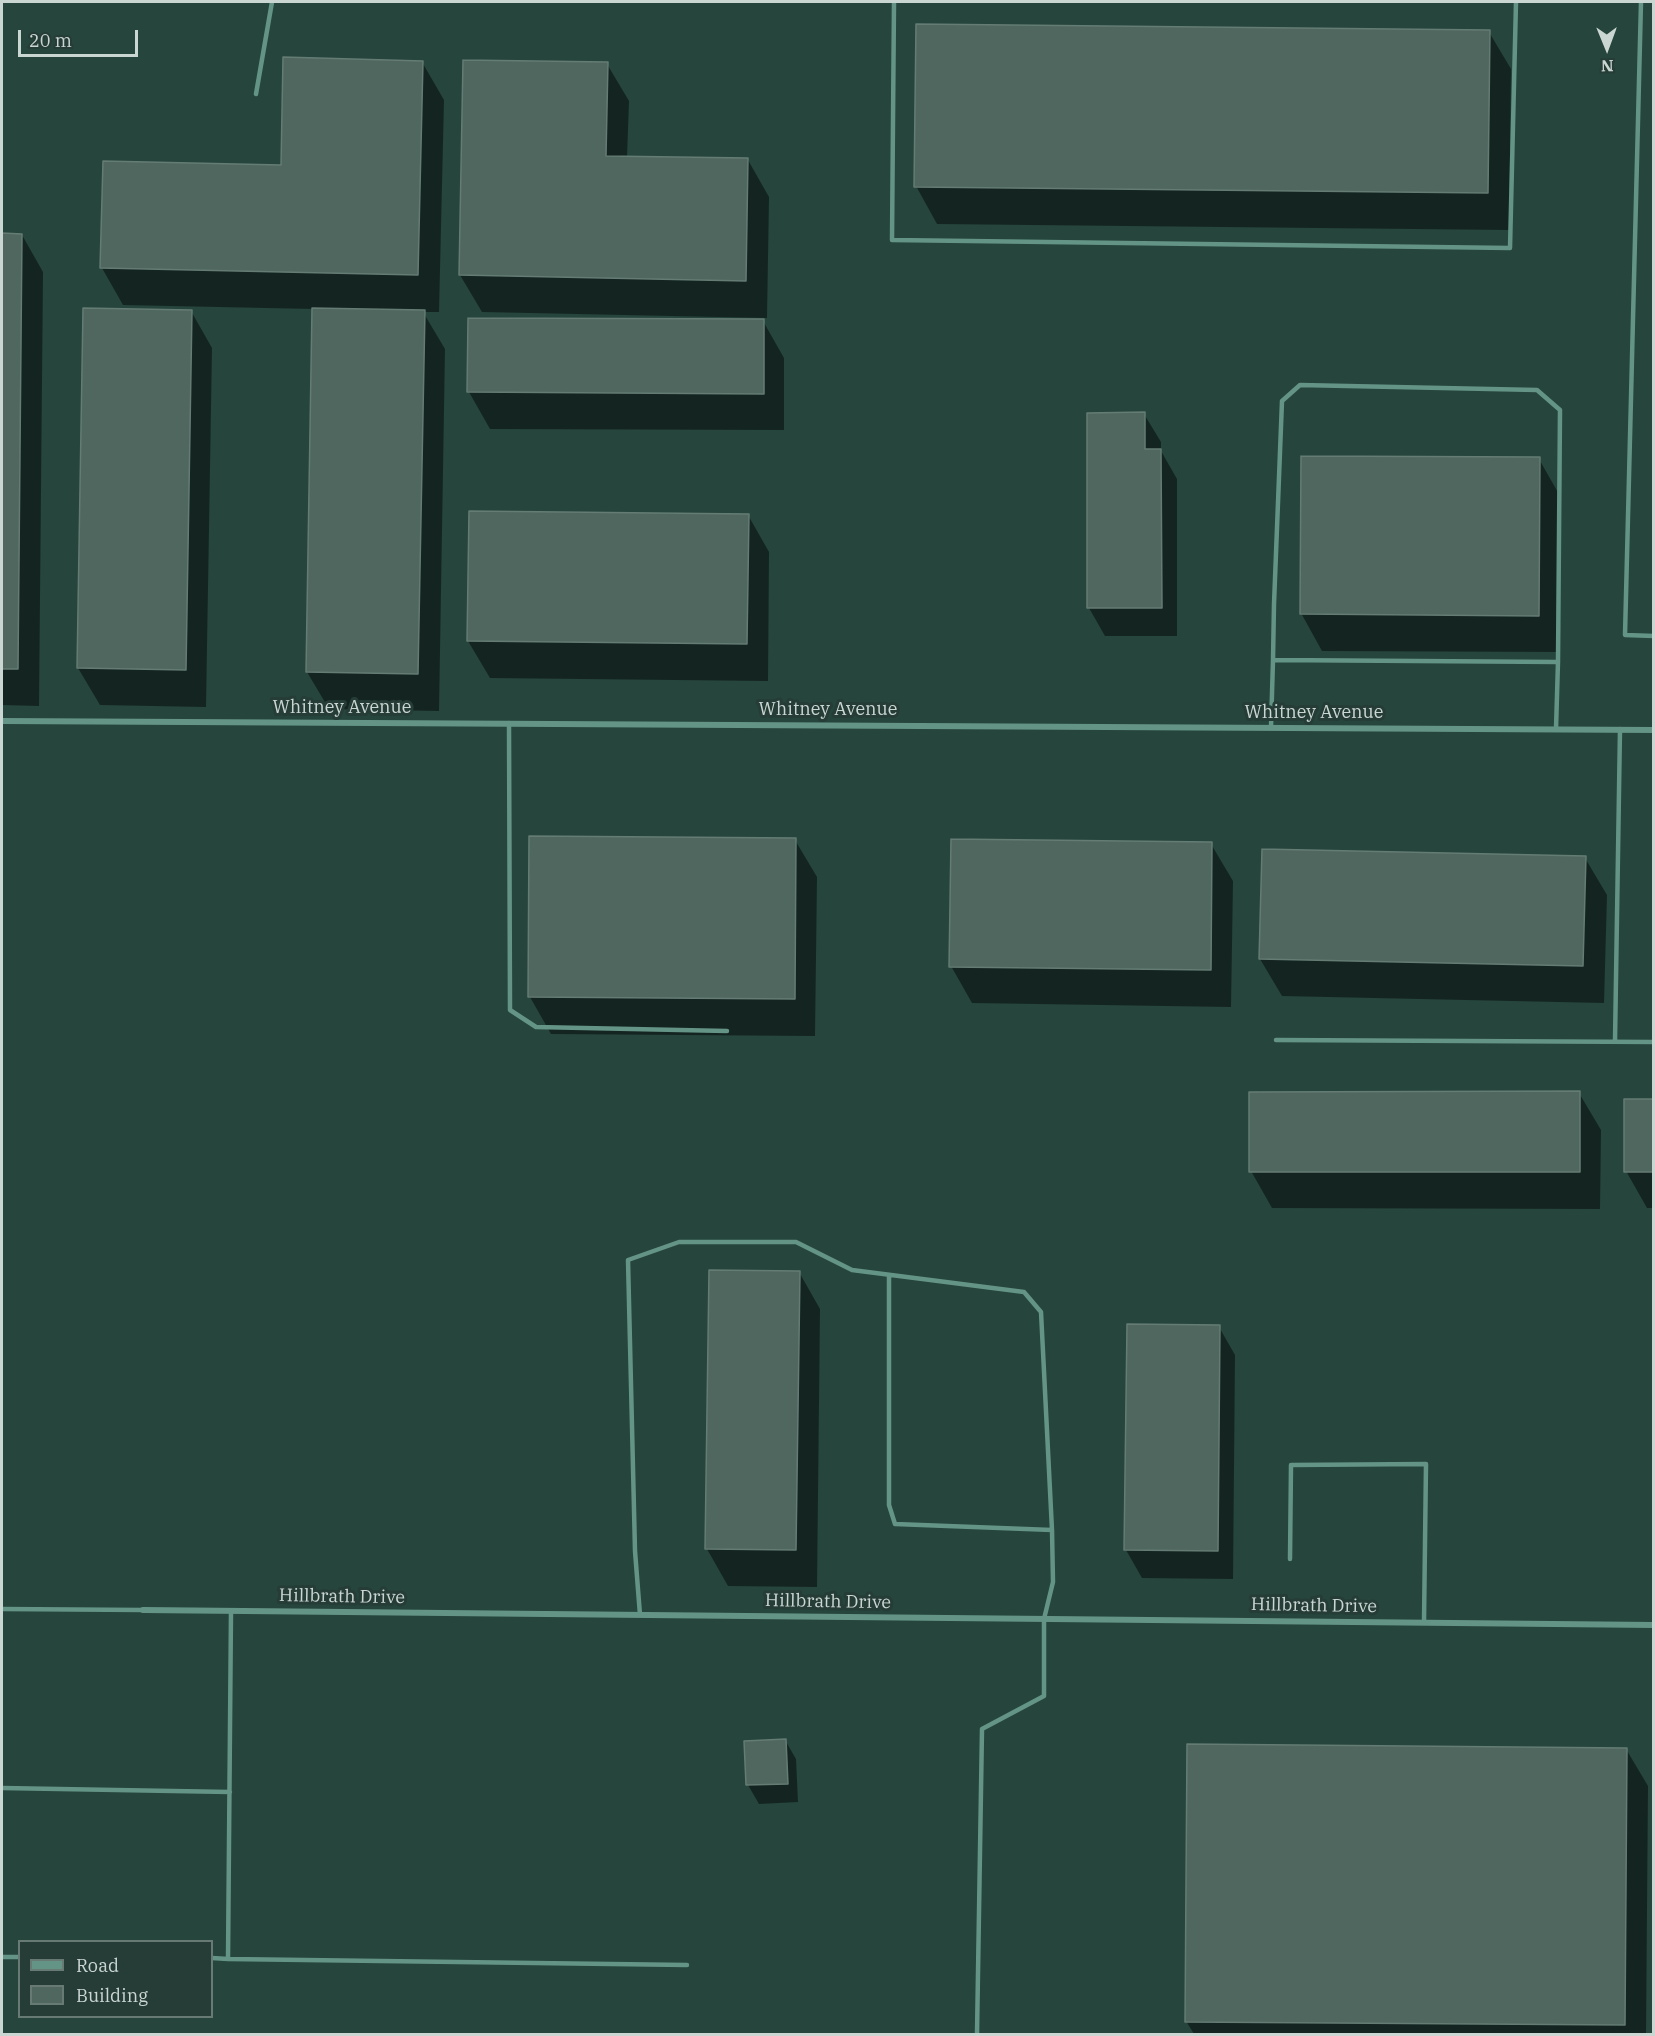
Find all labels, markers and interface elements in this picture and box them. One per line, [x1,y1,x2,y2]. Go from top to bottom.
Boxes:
scale bar [21,18,141,56]
north arrow [1577,18,1637,78]
text: 20 m [29,29,72,52]
text: N [1601,56,1614,76]
street label: Whitney Avenue [273,697,411,719]
street label: Whitney Avenue [759,699,897,721]
street label: Whitney Avenue [1245,702,1383,724]
street label: Hillbrath Drive [279,1585,405,1609]
street label: Hillbrath Drive [765,1590,891,1614]
street label: Hillbrath Drive [1251,1594,1377,1618]
legend [18,1940,213,2018]
text: Road [76,1954,119,1977]
text: Building [76,1984,148,2007]

